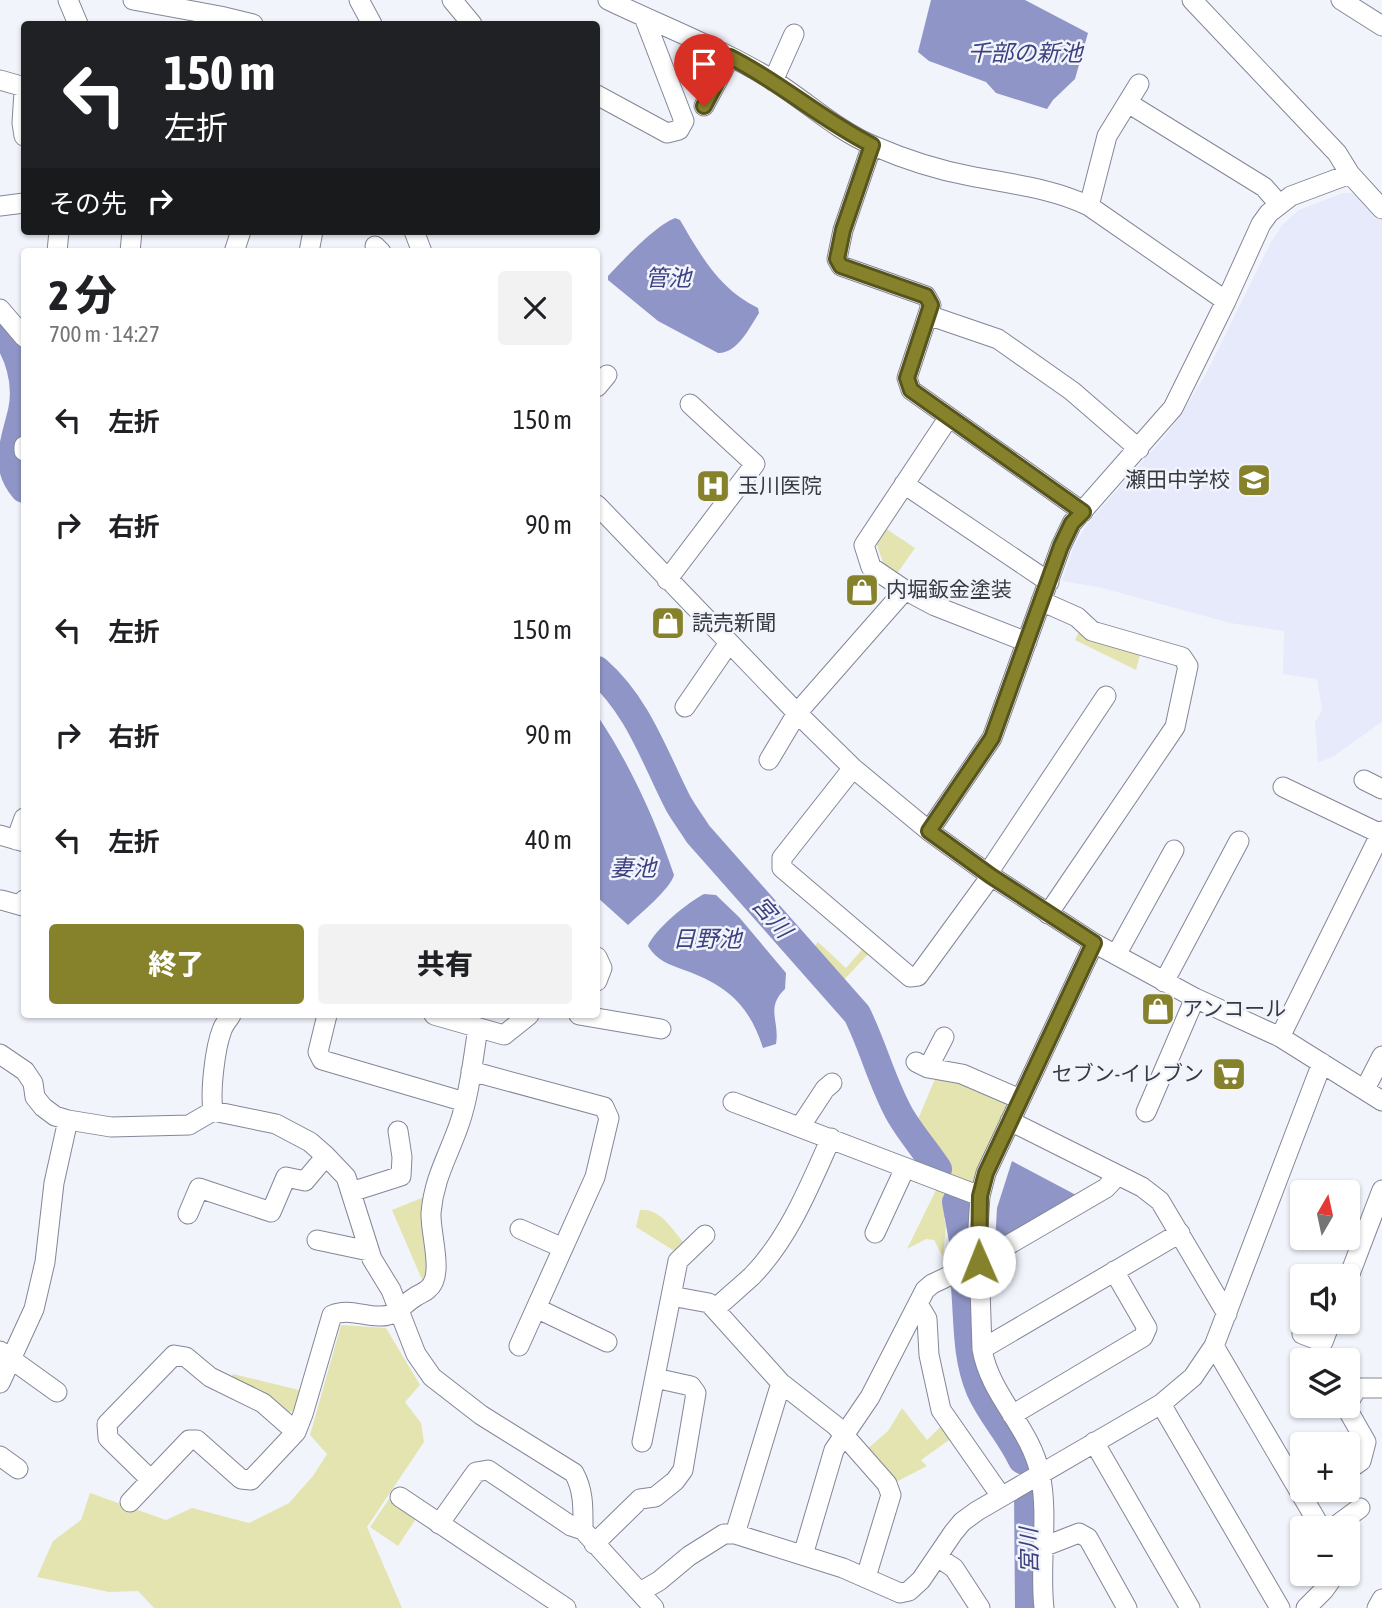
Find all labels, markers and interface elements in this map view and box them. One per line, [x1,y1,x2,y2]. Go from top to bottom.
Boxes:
pin [674,34,734,106]
water label: 千部の新池 [968,40,1085,66]
text: 150 m [164,44,275,100]
icon: arrive [685,45,723,83]
icon: left [49,49,140,140]
text: 左折 [164,109,228,146]
icon: right [141,182,179,220]
text: その先 [49,189,127,219]
water label: 管池 [645,265,693,291]
text: 2 分 [49,271,117,319]
button: close [498,271,572,345]
text: 700 m · 14:27 [49,321,160,347]
icon: left [49,401,87,439]
text: 150 m [513,405,572,435]
text: 左折 [108,407,160,437]
school or university icon: 瀬田中学校 [1235,461,1273,499]
hospital icon: 玉川医院 [694,467,732,505]
place label: 瀬田中学校 [1125,467,1230,491]
place label: 玉川医院 [738,473,822,497]
icon: right [49,506,87,544]
text: 90 m [525,510,572,540]
text: 右折 [108,512,160,542]
shop icon: 内堀鈑金塗装 [843,571,881,609]
place label: 内堀鈑金塗装 [886,577,1012,601]
shop icon: 読売新聞 [649,604,687,642]
place label: 読売新聞 [692,610,776,634]
icon: left [49,611,87,649]
text: 150 m [513,615,572,645]
text: 左折 [108,617,160,647]
icon: right [49,716,87,754]
text: 90 m [525,720,572,750]
text: 右折 [108,722,160,752]
icon: left [49,821,87,859]
text: 40 m [525,825,572,855]
text: 左折 [108,827,160,857]
water label: 妻池 [610,855,658,881]
water label: 宮川 [747,891,799,945]
button: 終了 [49,924,304,1004]
button: 共有 [318,924,572,1004]
water label: 日野池 [673,926,744,952]
shop icon: アンコール [1139,990,1177,1028]
place label: アンコール [1182,996,1286,1020]
supermarket icon: セブン-イレブン [1210,1055,1248,1093]
place label: セブン-イレブン [1052,1061,1204,1085]
north arrow [1290,1180,1360,1250]
map controls [1290,1180,1360,1586]
position arrow [942,1225,1016,1299]
button: sound [1290,1264,1360,1334]
button: layers [1290,1348,1360,1418]
button: + [1290,1432,1360,1502]
button: − [1290,1516,1360,1586]
water label: 宮川 [1016,1525,1042,1574]

